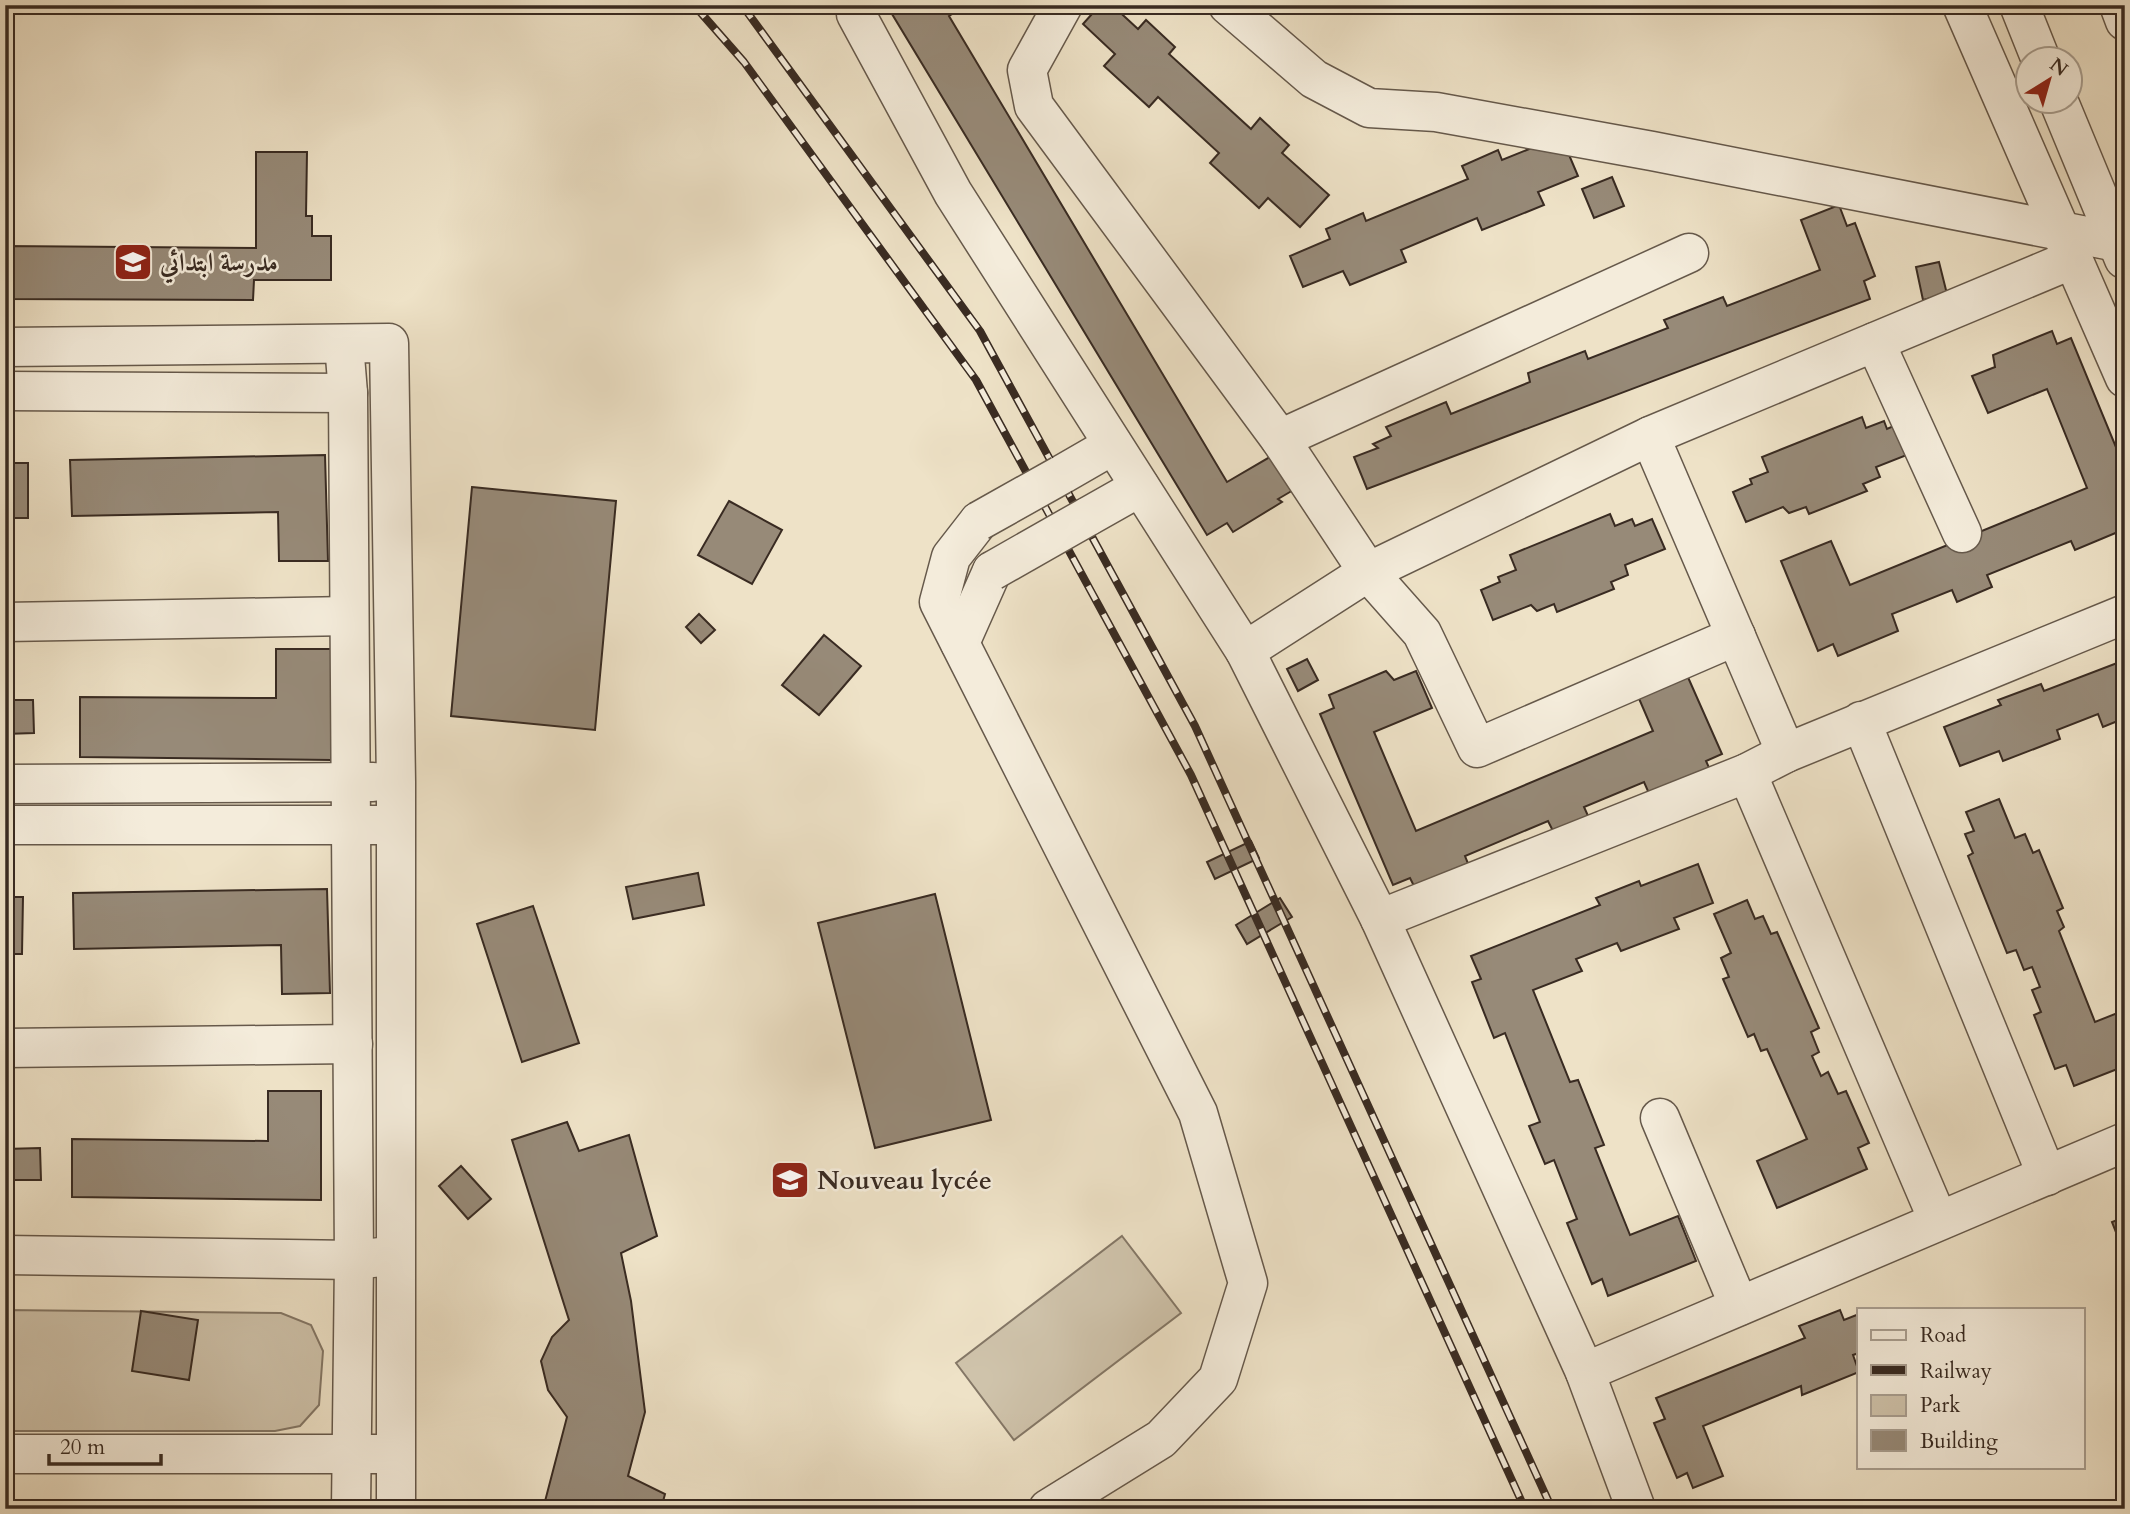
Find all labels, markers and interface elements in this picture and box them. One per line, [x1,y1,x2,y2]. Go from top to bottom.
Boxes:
north arrow [2014,46,2084,116]
text: N [2044,52,2073,83]
school or university icon: مدرسة ابتدائي [112,241,154,283]
place label: مدرسة ابتدائي [159,245,278,284]
school or university icon: Nouveau lycée [769,1159,811,1201]
place label: Nouveau lycée [817,1163,992,1198]
legend [1857,1308,2084,1468]
text: Road [1920,1321,1966,1350]
text: Railway [1920,1357,1992,1386]
text: Park [1920,1391,1961,1420]
scale bar [49,1423,161,1467]
text: Building [1920,1427,1998,1456]
text: 20 m [60,1433,105,1462]

